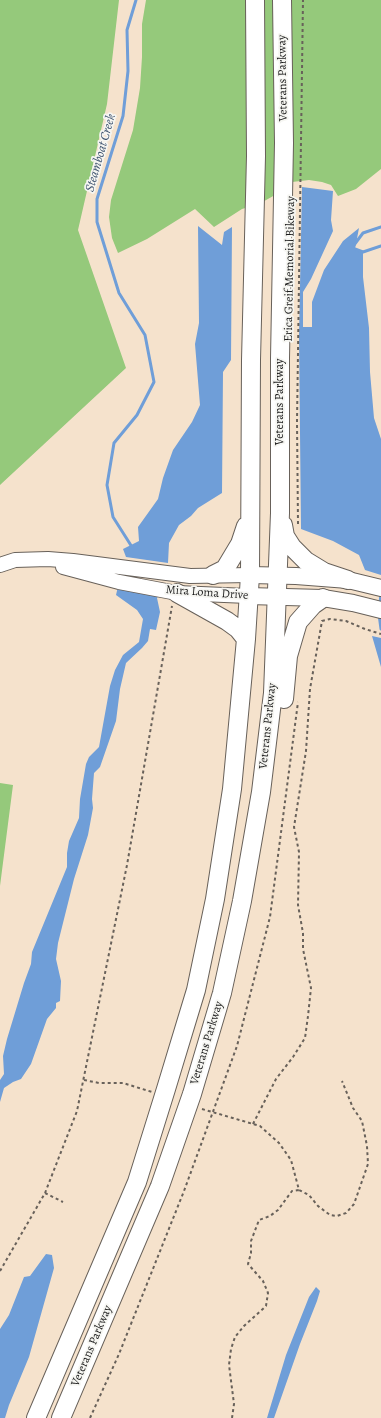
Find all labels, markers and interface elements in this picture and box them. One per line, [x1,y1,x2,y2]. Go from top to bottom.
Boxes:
street label: Veterans Parkway [275,35,291,121]
water label: Steamboat Creek [82,112,120,194]
street label: Erica Greif Memorial Bikeway [282,196,298,342]
street label: Veterans Parkway [273,359,287,445]
street label: Mira Loma Drive [165,583,249,603]
street label: Veterans Parkway [256,682,280,770]
street label: Veterans Parkway [187,1000,227,1086]
street label: Veterans Parkway [68,1303,116,1389]

